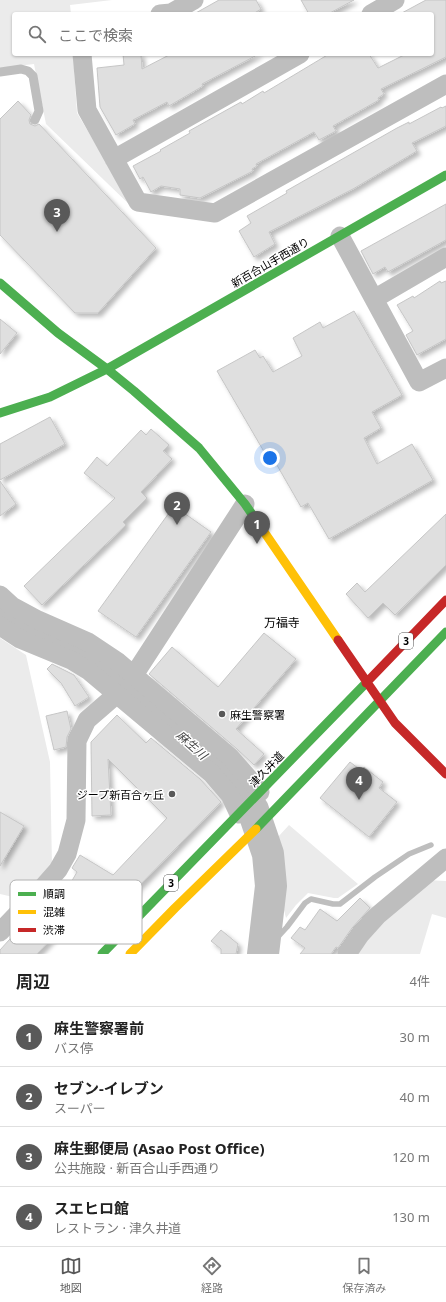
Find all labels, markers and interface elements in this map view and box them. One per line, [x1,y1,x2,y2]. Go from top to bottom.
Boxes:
search box [12,12,434,56]
icon: search [26,23,48,45]
text: ここで検索 [58,25,133,45]
pin: 3 [44,199,70,232]
street label: 新百合山手西通り [228,234,312,290]
your location [260,448,280,468]
pin: 2 [164,492,190,525]
pin: 1 [244,511,270,544]
district label: 万福寺 [264,614,300,631]
road number: 3 [399,633,413,649]
place label: 麻生警察署 [230,707,285,722]
marker: 麻生警察署 [217,709,227,719]
water label: 麻生川 [173,727,213,765]
street label: 津久井道 [245,748,287,790]
pin: 4 [346,767,372,800]
place label: ジープ新百合ヶ丘 [77,787,164,802]
marker: ジープ新百合ヶ丘 [167,789,177,799]
road number: 3 [164,875,178,891]
legend [10,880,142,944]
text: 順調 [43,886,65,901]
text: 混雑 [43,904,65,919]
text: 渋滞 [43,922,65,937]
text: 周辺 [16,970,50,993]
text: 4件 [410,972,430,990]
text: 麻生警察署前 [54,1018,144,1038]
text: 1 [25,1028,33,1046]
text: 30 m [400,1028,430,1046]
text: バス停 [54,1039,93,1057]
text: セブン-イレブン [54,1078,164,1098]
text: 2 [25,1088,33,1106]
text: 40 m [400,1088,430,1106]
text: スーパー [54,1099,106,1117]
text: 麻生郵便局 (Asao Post Office) [54,1138,265,1158]
text: 3 [25,1148,33,1166]
text: 120 m [392,1148,430,1166]
text: 公共施設 · 新百合山手西通り [54,1159,220,1177]
text: スエヒロ館 [54,1198,129,1218]
text: 4 [25,1208,33,1226]
text: 130 m [392,1208,430,1226]
text: レストラン · 津久井道 [54,1219,181,1237]
tab: 地図 [60,1255,82,1295]
tab: 経路 [201,1255,223,1295]
tab: 保存済み [342,1255,386,1295]

